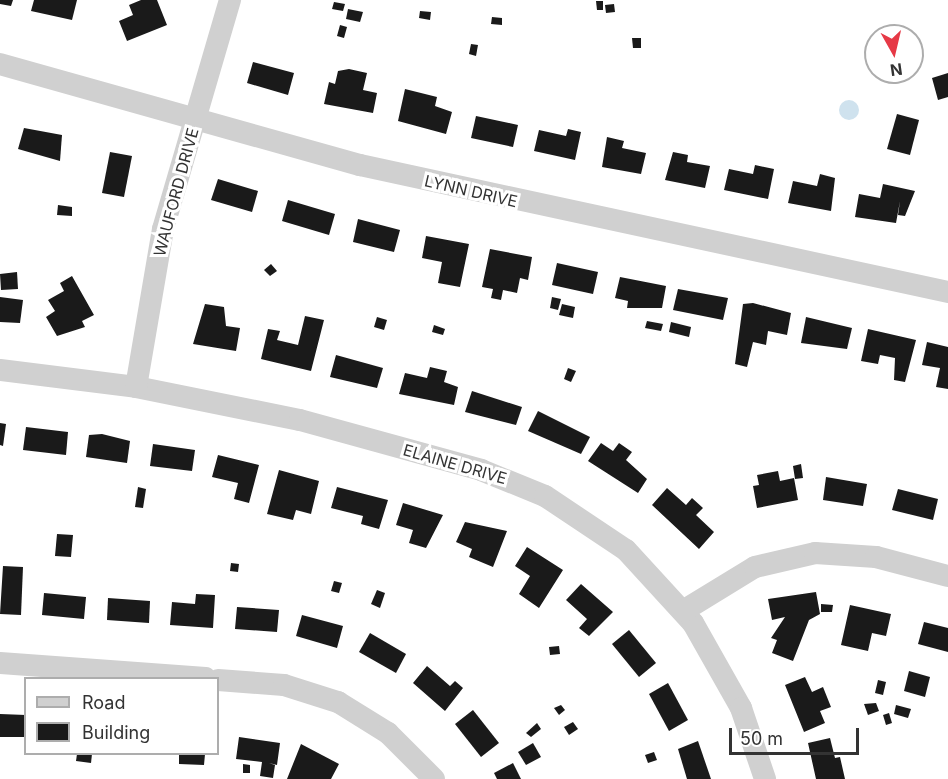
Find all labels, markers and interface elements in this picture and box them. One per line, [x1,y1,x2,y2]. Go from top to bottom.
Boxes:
north arrow [864,24,924,84]
text: N [889,59,904,81]
street label: WAUFORD DRIVE [150,126,202,258]
street label: LYNN DRIVE [423,171,519,211]
street label: ELAINE DRIVE [401,440,509,488]
legend [24,677,219,755]
text: Road [82,692,125,713]
scale bar [732,716,862,754]
text: Building [82,722,150,743]
text: 50 m [740,728,783,749]

